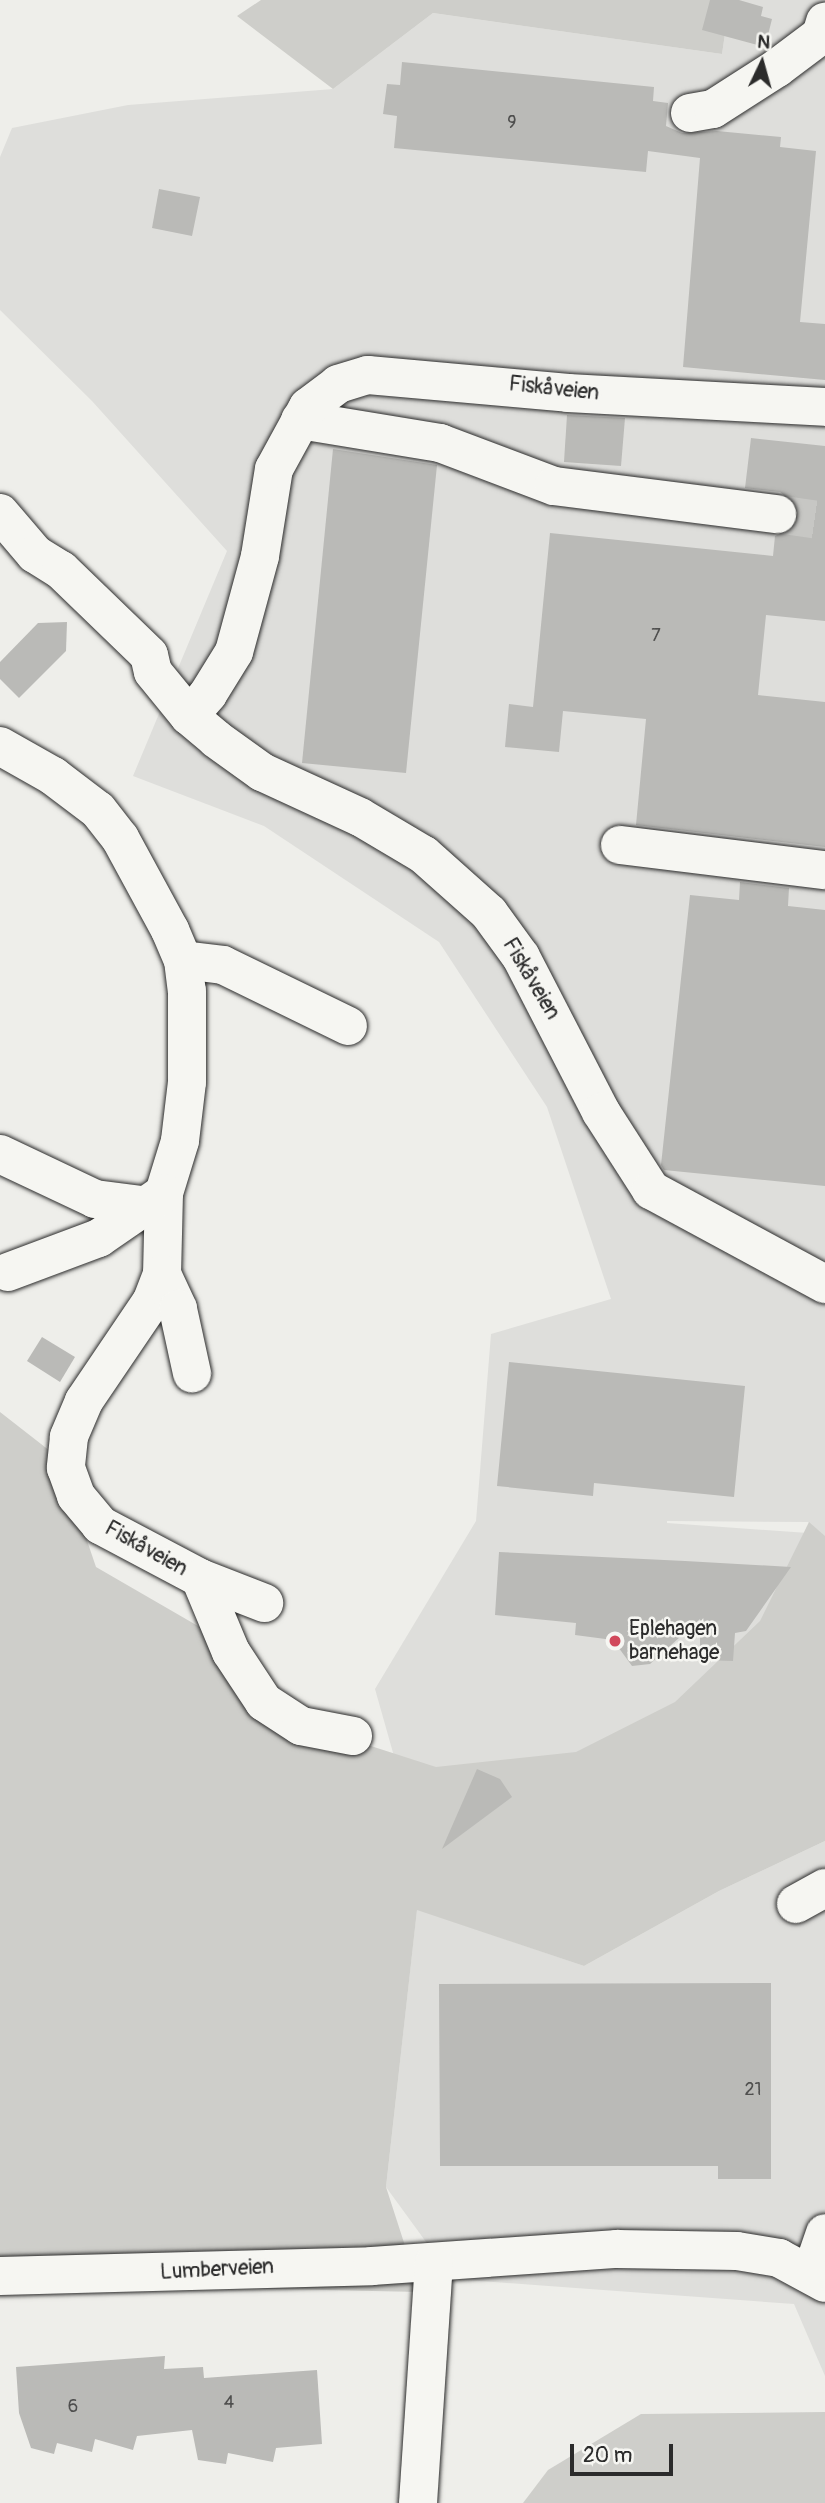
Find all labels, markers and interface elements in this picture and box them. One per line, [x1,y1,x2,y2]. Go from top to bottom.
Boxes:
north arrow [727,28,797,98]
text: N [756,30,771,55]
house number: 9 [507,112,517,134]
street label: Fiskåveien [508,372,600,406]
house number: 7 [651,625,661,647]
street label: Fiskåveien [497,934,565,1024]
street label: Fiskåveien [100,1516,192,1582]
place label: Eplehagen barnehage [629,1616,719,1666]
marker: Eplehagen barnehage [607,1633,623,1649]
house number: 21 [744,2079,762,2101]
street label: Lumberveien [159,2254,275,2286]
house number: 4 [224,2392,234,2414]
house number: 6 [68,2396,78,2418]
scale bar [573,2430,676,2474]
text: 20 m [583,2442,632,2469]

